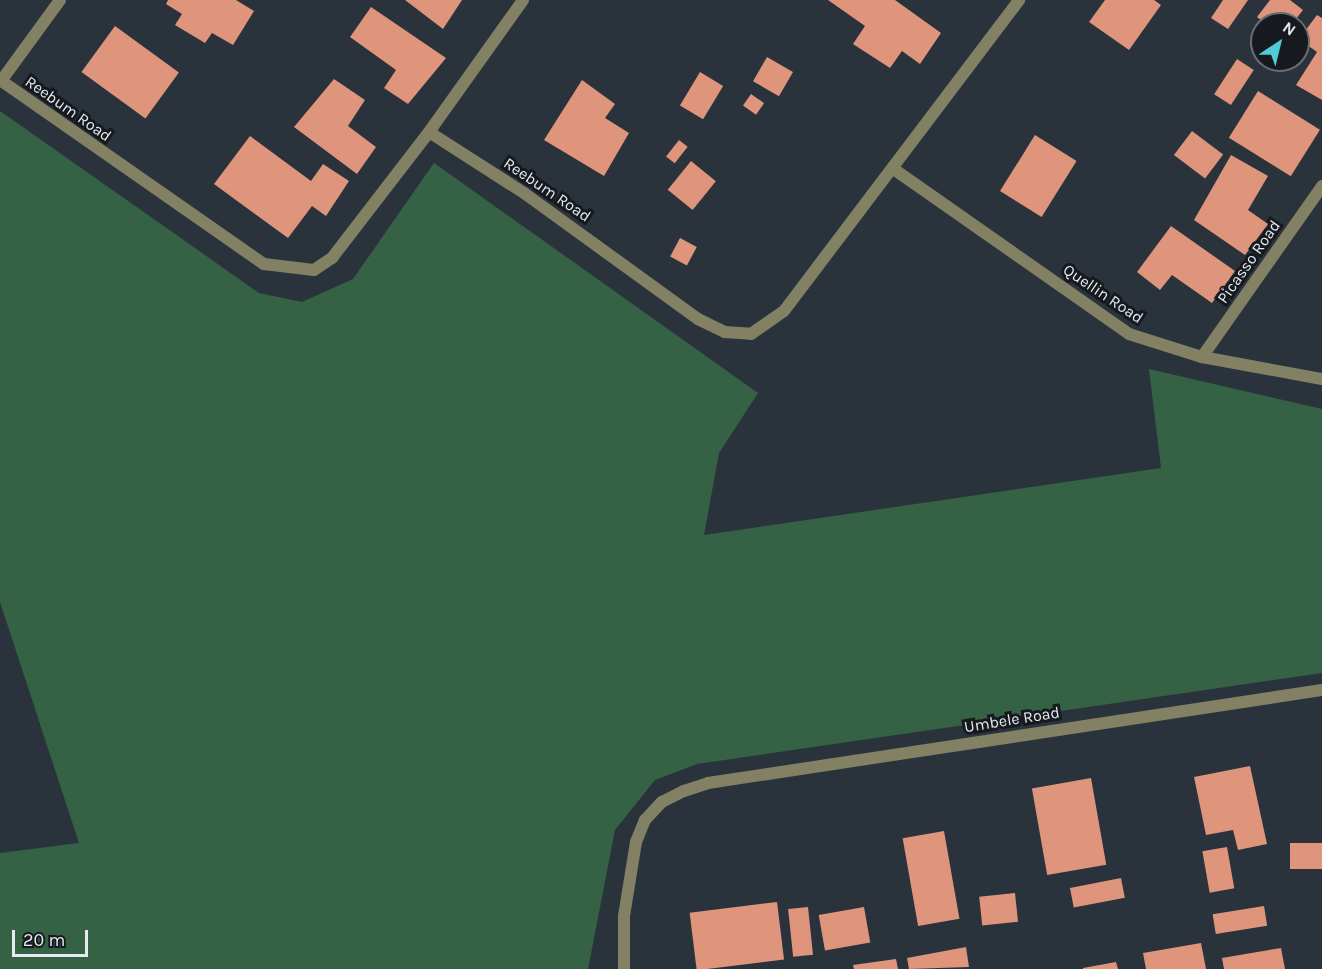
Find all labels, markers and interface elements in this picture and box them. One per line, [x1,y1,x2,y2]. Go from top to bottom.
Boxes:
north arrow [1250,12,1310,72]
text: N [1279,17,1300,40]
street label: Reebum Road [21,72,115,146]
street label: Reebum Road [500,154,594,226]
street label: Picasso Road [1213,217,1285,307]
street label: Quellin Road [1059,260,1147,328]
street label: Umbele Road [963,703,1061,737]
scale bar [15,918,92,956]
text: 20 m [23,929,65,951]

